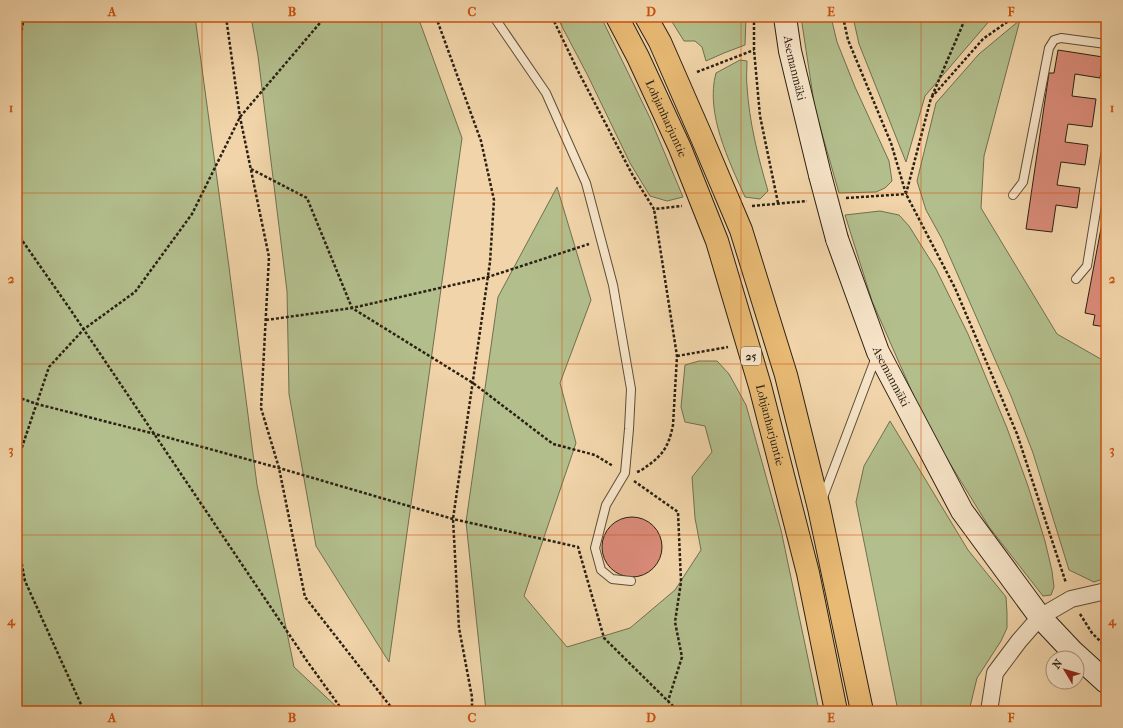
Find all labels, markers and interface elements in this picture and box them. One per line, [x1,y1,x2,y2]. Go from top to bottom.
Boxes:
text: A [107,4,117,19]
text: B [288,4,297,19]
text: C [468,4,477,19]
text: D [646,4,656,19]
text: E [827,4,835,19]
text: F [1007,4,1015,19]
street label: Asemanmäki [781,34,809,102]
street label: Lohjanharjuntie [643,78,690,159]
text: 1 [9,100,14,115]
text: 1 [1110,100,1115,115]
text: 2 [8,271,15,286]
text: 2 [1109,271,1116,286]
street label: Asemanmäki [869,344,913,409]
road number: 25 [741,347,761,365]
street label: Lohjanharjuntie [753,383,787,467]
text: 3 [8,442,14,458]
text: 3 [1109,442,1115,458]
text: 4 [6,613,16,629]
text: 4 [1107,613,1117,629]
north arrow [1045,650,1085,690]
text: N [1050,656,1066,671]
text: A [107,710,117,725]
text: B [288,710,297,725]
text: C [468,710,477,725]
text: D [646,710,656,725]
text: E [827,710,835,725]
text: F [1007,710,1015,725]

